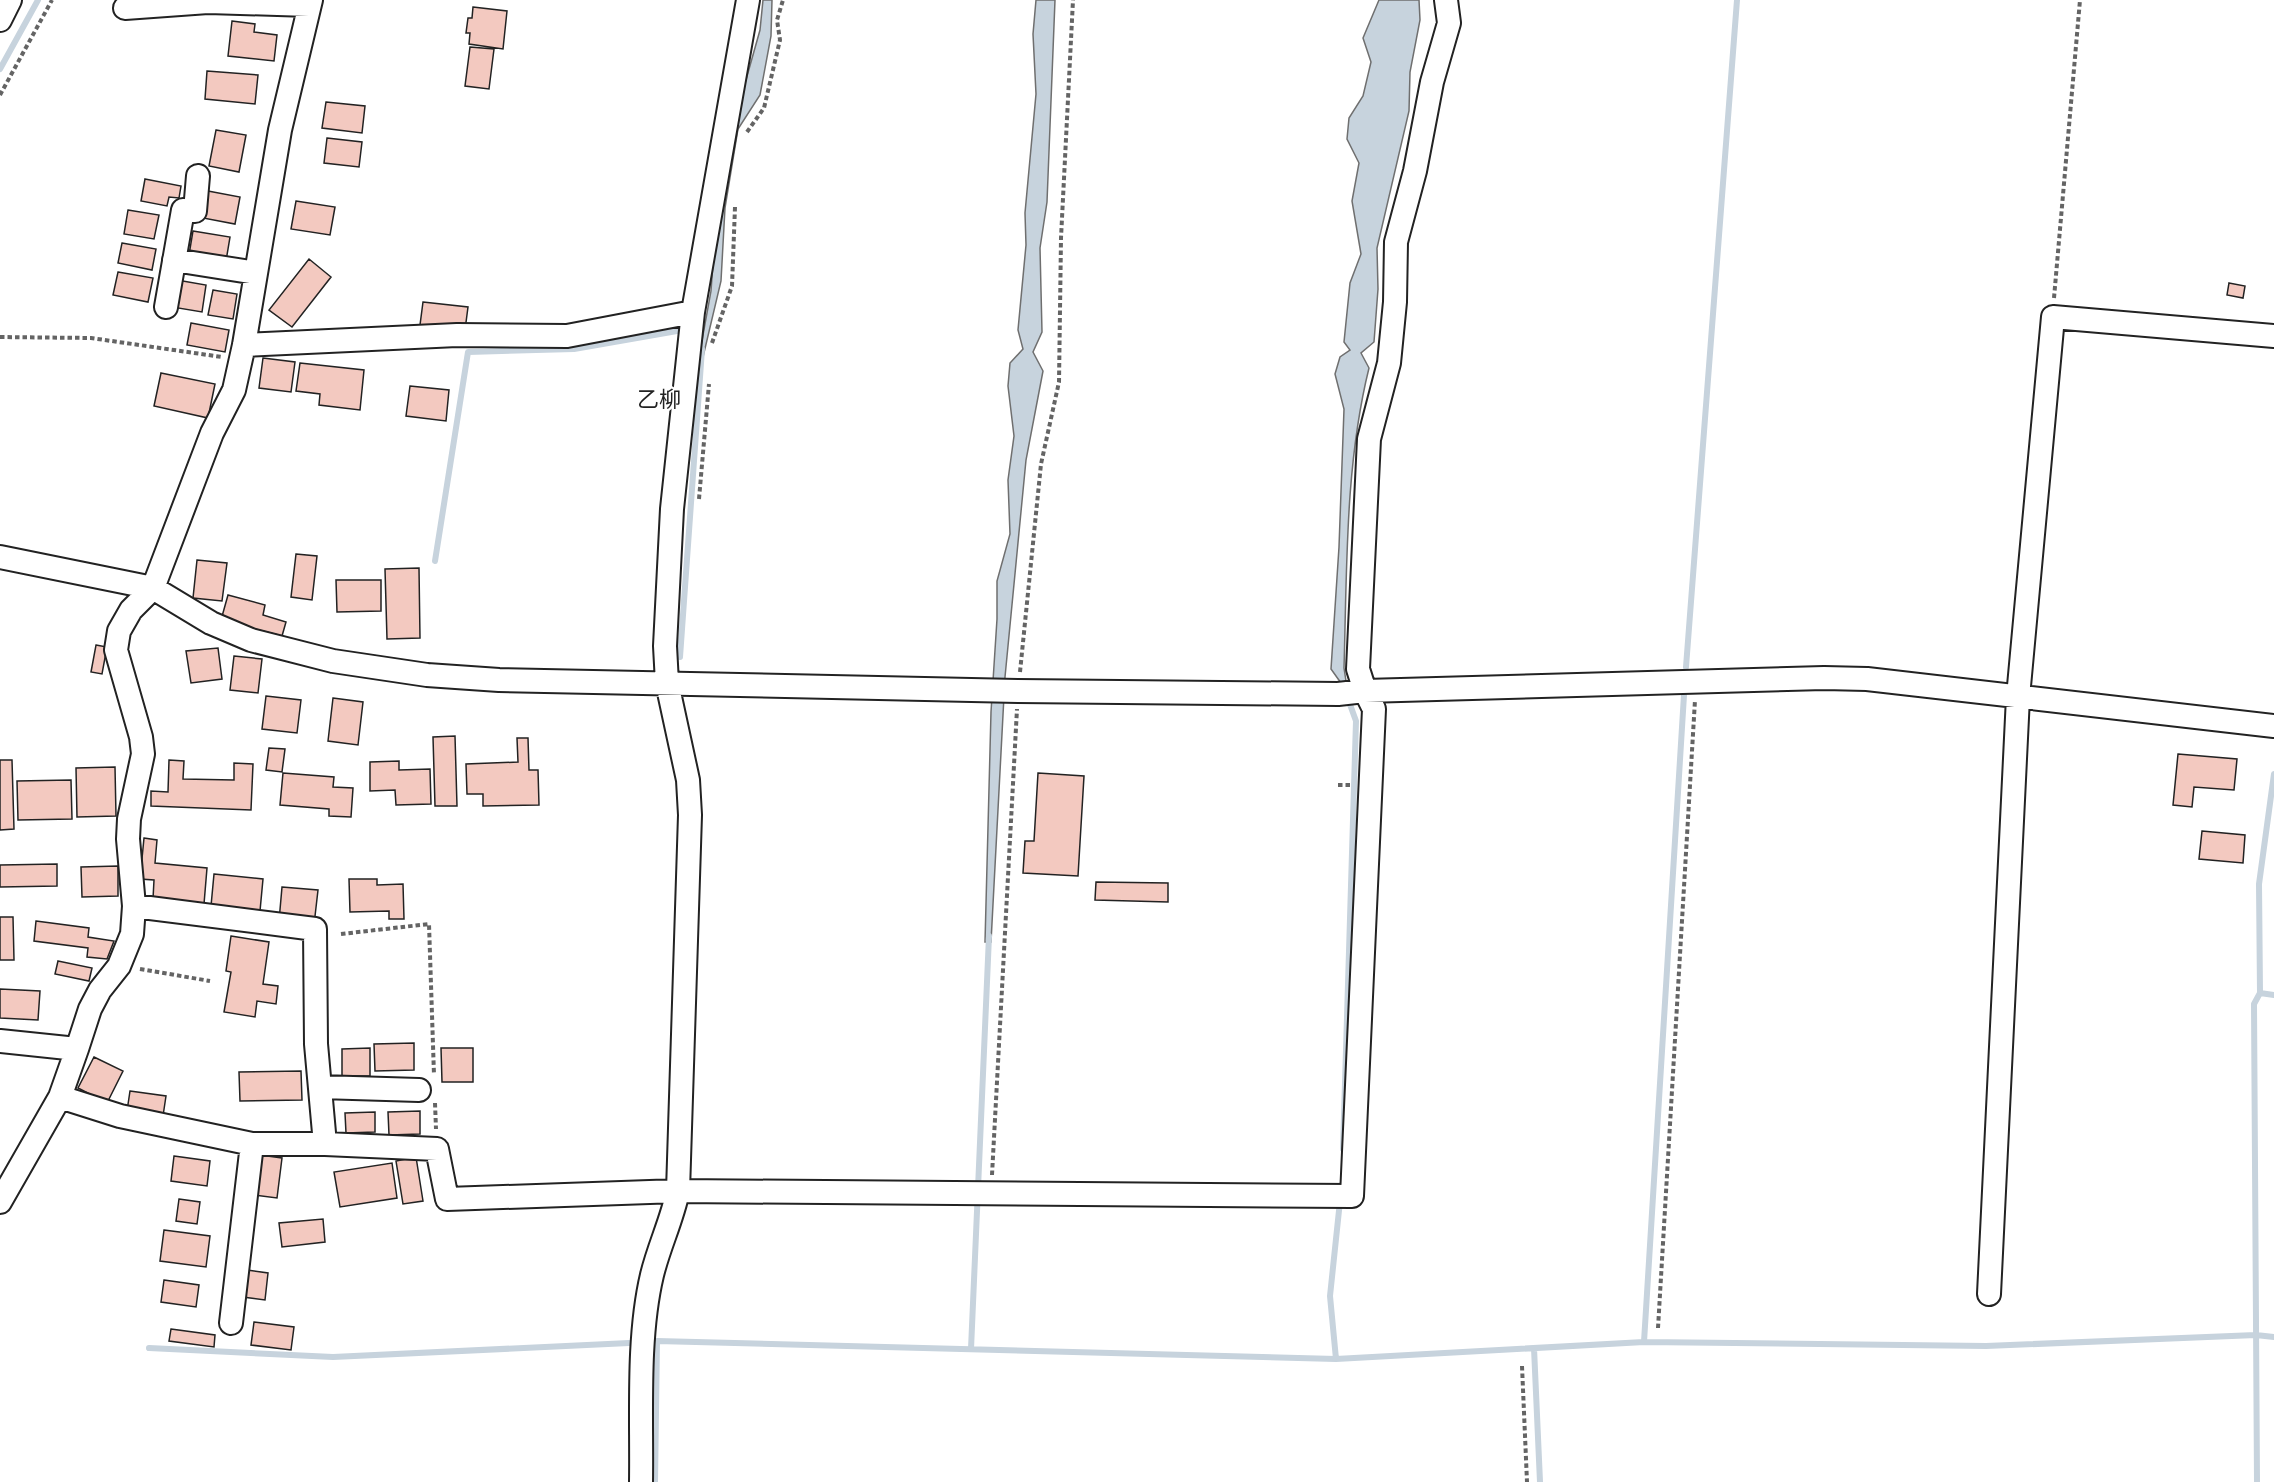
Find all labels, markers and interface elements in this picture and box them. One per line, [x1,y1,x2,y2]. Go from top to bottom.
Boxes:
district label: 乙柳 [637,386,681,412]

